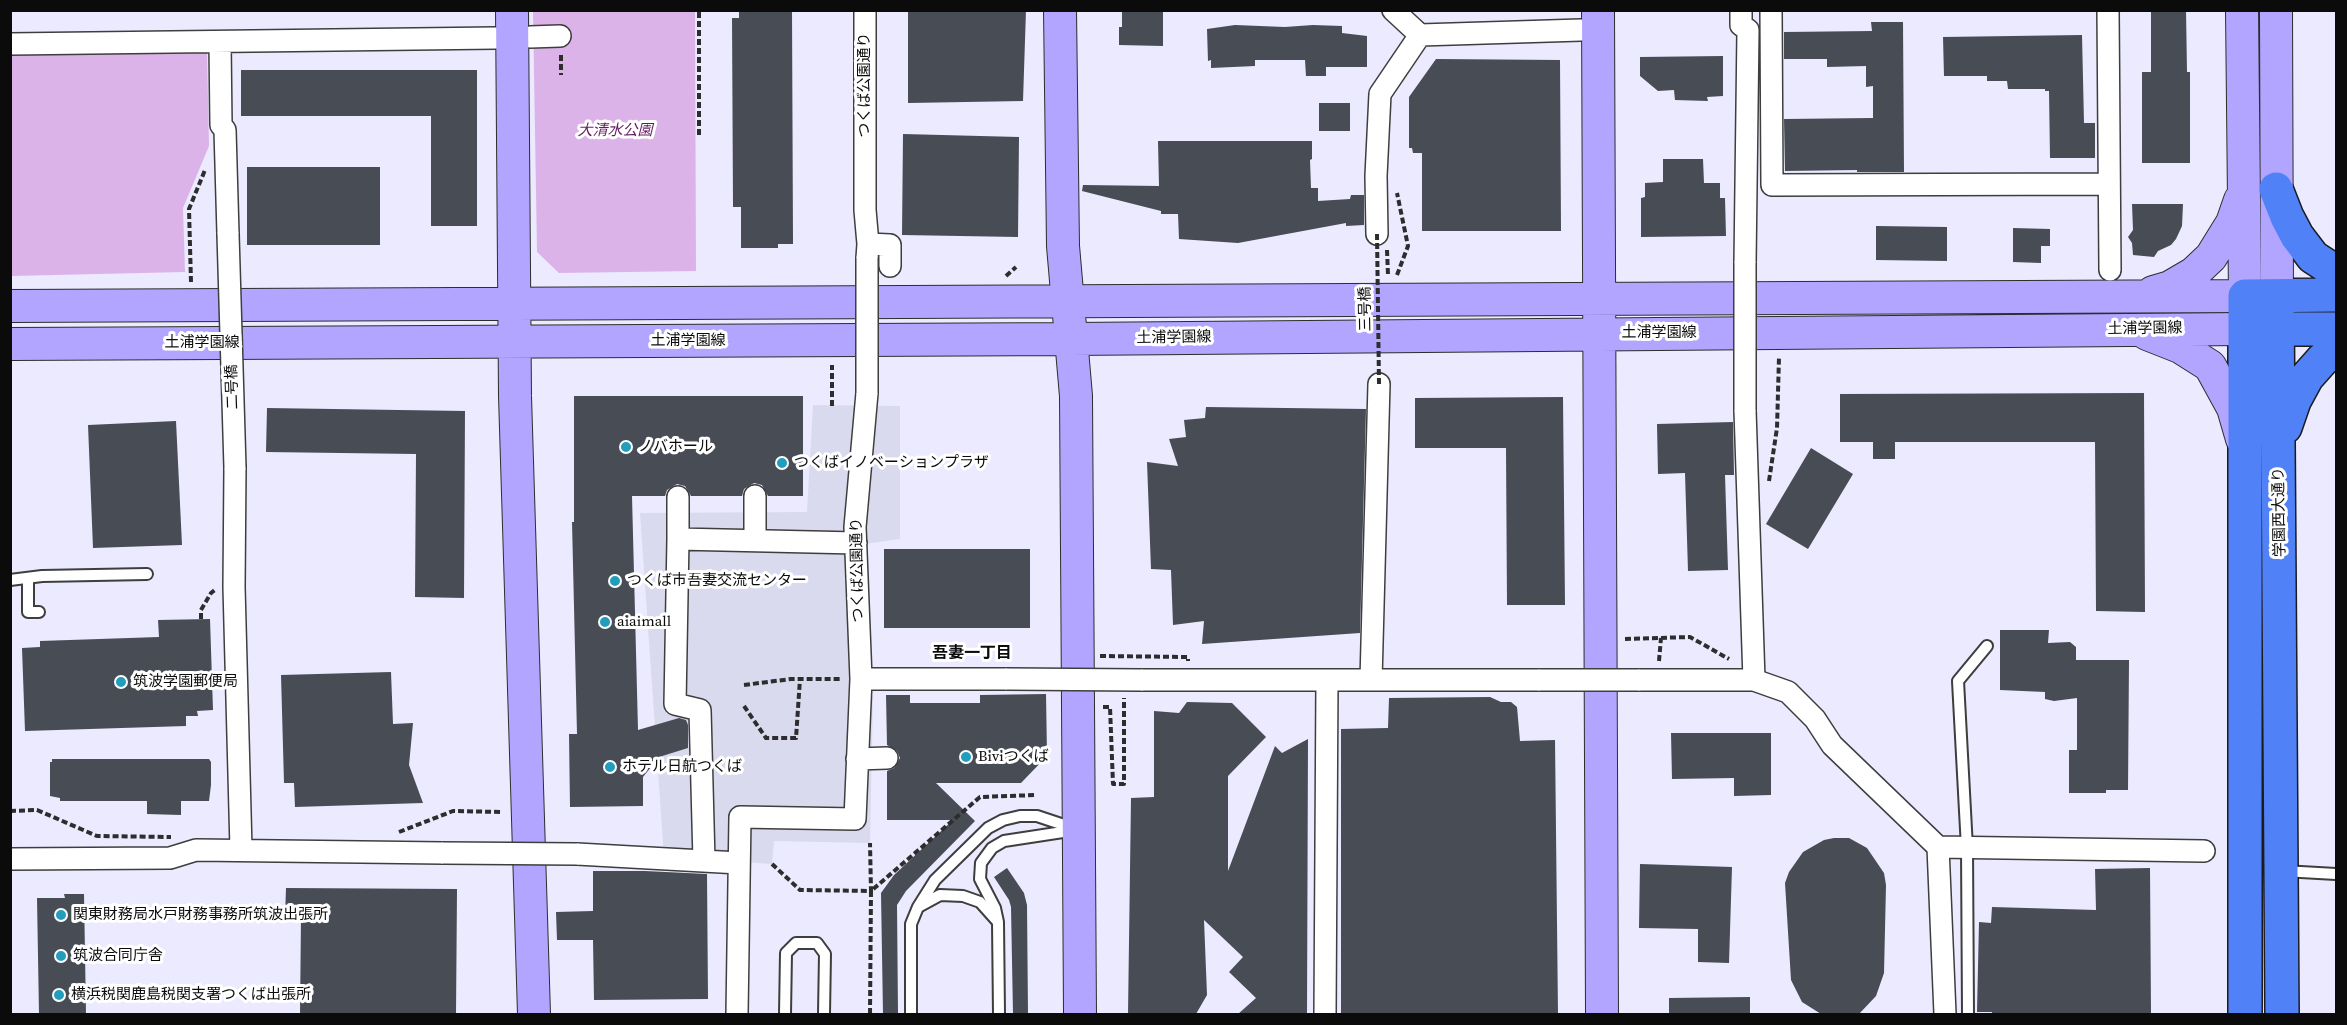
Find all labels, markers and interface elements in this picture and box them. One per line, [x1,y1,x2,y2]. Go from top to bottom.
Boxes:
street label: つくば公園通り [856,33,874,137]
park label: 大清水公園 [578,122,652,140]
street label: 三号橋 [1357,286,1375,332]
street label: 土浦学園線 [2107,319,2183,339]
street label: 土浦学園線 [1622,324,1696,342]
street label: 土浦学園線 [1136,328,1212,348]
street label: 土浦学園線 [651,332,725,350]
street label: 土浦学園線 [165,334,239,352]
street label: 二号橋 [223,364,243,410]
place label: ノバホール [638,438,713,456]
marker: ノバホール [619,440,633,454]
place label: つくばイノベーションプラザ [794,454,989,472]
marker: つくばイノベーションプラザ [775,456,789,470]
street label: 学園西大通り [2270,467,2290,557]
street label: つくば公園通り [848,517,868,623]
place label: つくば市吾妻交流センター [627,572,807,590]
marker: つくば市吾妻交流センター [608,574,622,588]
place label: aiaimall [617,613,671,631]
marker: aiaimall [598,615,612,629]
district label: 吾妻一丁目 [932,644,1012,664]
place label: 筑波学園郵便局 [133,673,238,691]
marker: 筑波学園郵便局 [114,675,128,689]
place label: Biviつくば [978,748,1049,766]
marker: Biviつくば [959,750,973,764]
place label: ホテル日航つくば [622,758,742,776]
marker: ホテル日航つくば [603,760,617,774]
place label: 関東財務局水戸財務事務所筑波出張所 [73,906,328,924]
marker: 関東財務局水戸財務事務所筑波出張所 [54,908,68,922]
place label: 筑波合同庁舎 [73,947,163,965]
marker: 筑波合同庁舎 [54,949,68,963]
place label: 横浜税関鹿島税関支署つくば出張所 [71,986,311,1004]
marker: 横浜税関鹿島税関支署つくば出張所 [52,988,66,1002]

